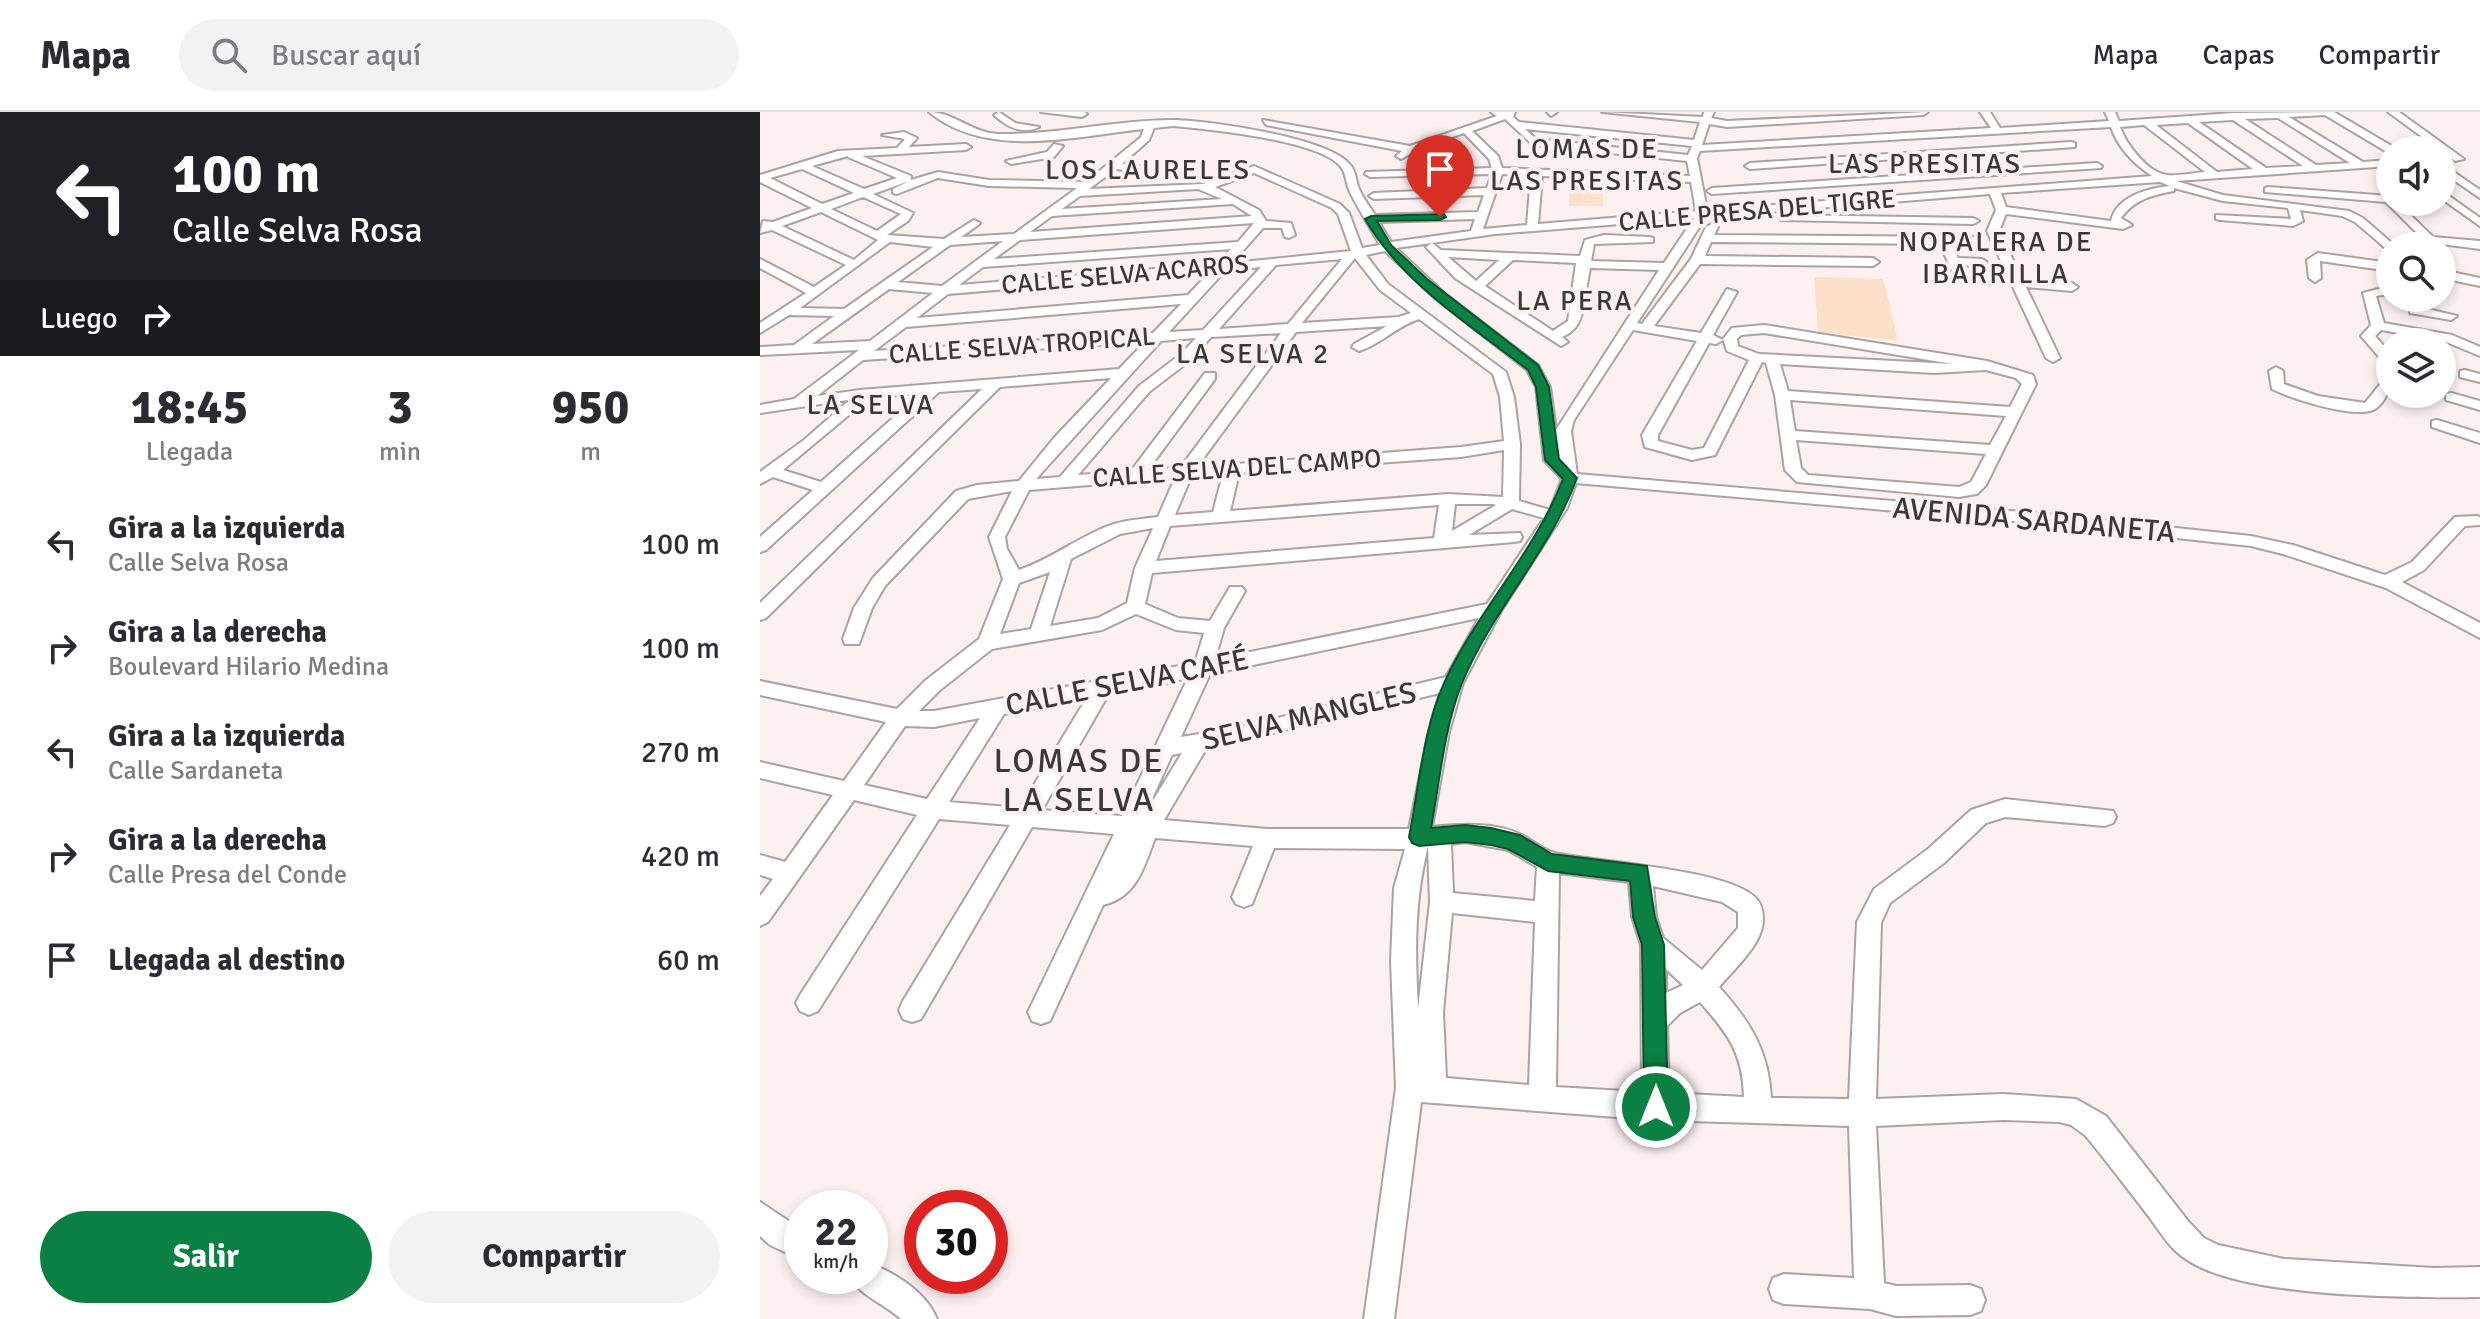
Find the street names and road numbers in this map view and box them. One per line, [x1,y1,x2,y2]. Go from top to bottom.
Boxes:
street label: CALLE PRESA DEL TIGRE [1617,183,1897,239]
street label: CALLE SELVA ACAROS [1000,248,1250,302]
street label: CALLE SELVA TROPICAL [888,321,1156,371]
street label: CALLE SELVA DEL CAMPO [1092,443,1382,495]
street label: AVENIDA SARDANETA [1891,490,2177,551]
street label: CALLE SELVA CAFÉ [1002,641,1252,724]
street label: SELVA MANGLES [1199,674,1420,759]

